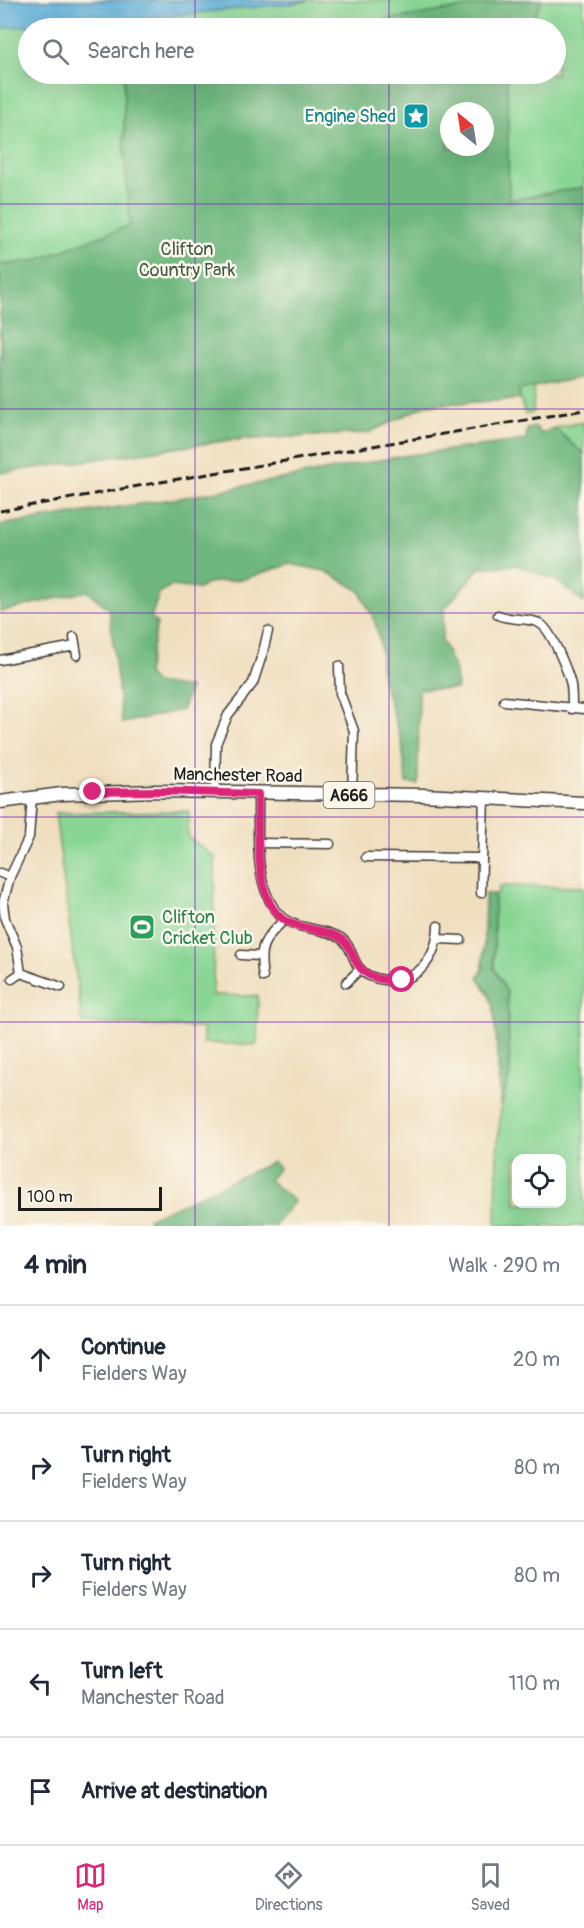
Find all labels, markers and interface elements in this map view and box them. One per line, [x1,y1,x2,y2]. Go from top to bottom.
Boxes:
search box [18,18,566,84]
icon: search [39,35,72,68]
text: Search here [87,37,194,65]
place icon: Engine Shed [401,101,431,131]
north arrow [440,102,494,156]
place label: Engine Shed [305,105,396,128]
park label: Clifton Country Park [139,238,236,282]
street label: Manchester Road [173,763,303,788]
route end [79,778,105,804]
road number: A666 [324,782,374,808]
place label: Clifton Cricket Club [162,906,253,950]
sports icon: Clifton Cricket Club [127,912,157,942]
route start [388,966,414,992]
map controls [512,1154,566,1208]
button: locate [512,1154,566,1208]
scale bar [18,1184,162,1212]
text: 100 m [27,1187,73,1207]
text: 4 min [24,1249,87,1281]
text: Walk · 290 m [448,1253,560,1278]
text: Continue [81,1333,165,1361]
icon: ahead [24,1343,57,1376]
text: 20 m [513,1347,560,1372]
text: Fielders Way [81,1361,186,1386]
text: Turn right [81,1441,171,1469]
icon: right [24,1451,57,1484]
text: 80 m [514,1455,560,1480]
text: Fielders Way [81,1469,186,1494]
text: Turn right [81,1549,171,1577]
icon: right [24,1559,57,1592]
text: 80 m [514,1563,560,1588]
text: Fielders Way [81,1577,186,1602]
text: Turn left [81,1657,163,1685]
icon: left [24,1667,57,1700]
text: 110 m [509,1671,560,1696]
text: Manchester Road [81,1685,225,1710]
icon: arrive [24,1775,57,1808]
text: Arrive at destination [81,1777,267,1805]
tab: Map [74,1859,107,1915]
tab: Directions [255,1859,323,1915]
tab: Saved [470,1859,510,1915]

